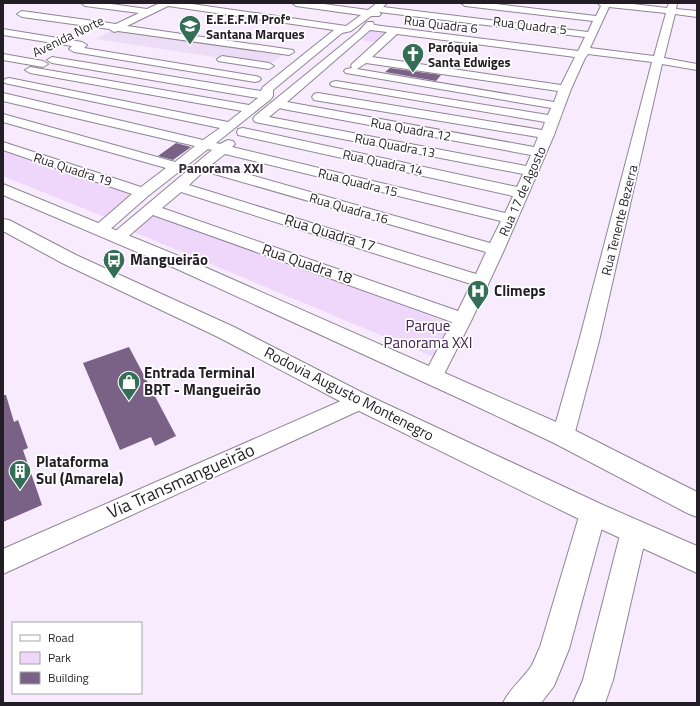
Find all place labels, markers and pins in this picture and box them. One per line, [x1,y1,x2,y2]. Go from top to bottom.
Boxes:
place label: E.E.E.F.M Profº Santana Marques [206,9,305,44]
school or university icon: E.E.E.F.M Profº Santana Marques [177,13,203,46]
place label: Paróquia Santa Edwiges [428,37,511,72]
church icon: Paróquia Santa Edwiges [400,41,426,74]
bus stop icon: Mangueirão [101,247,127,280]
place label: Mangueirão [130,248,208,271]
hospital icon: Climeps [465,278,491,311]
place label: Climeps [494,279,546,302]
place label: Entrada Terminal BRT - Mangueirão [144,361,261,401]
shop icon: Entrada Terminal BRT - Mangueirão [116,369,142,402]
place label: Plataforma Sul (Amarela) [36,450,124,490]
building icon: Plataforma Sul (Amarela) [7,458,33,491]

